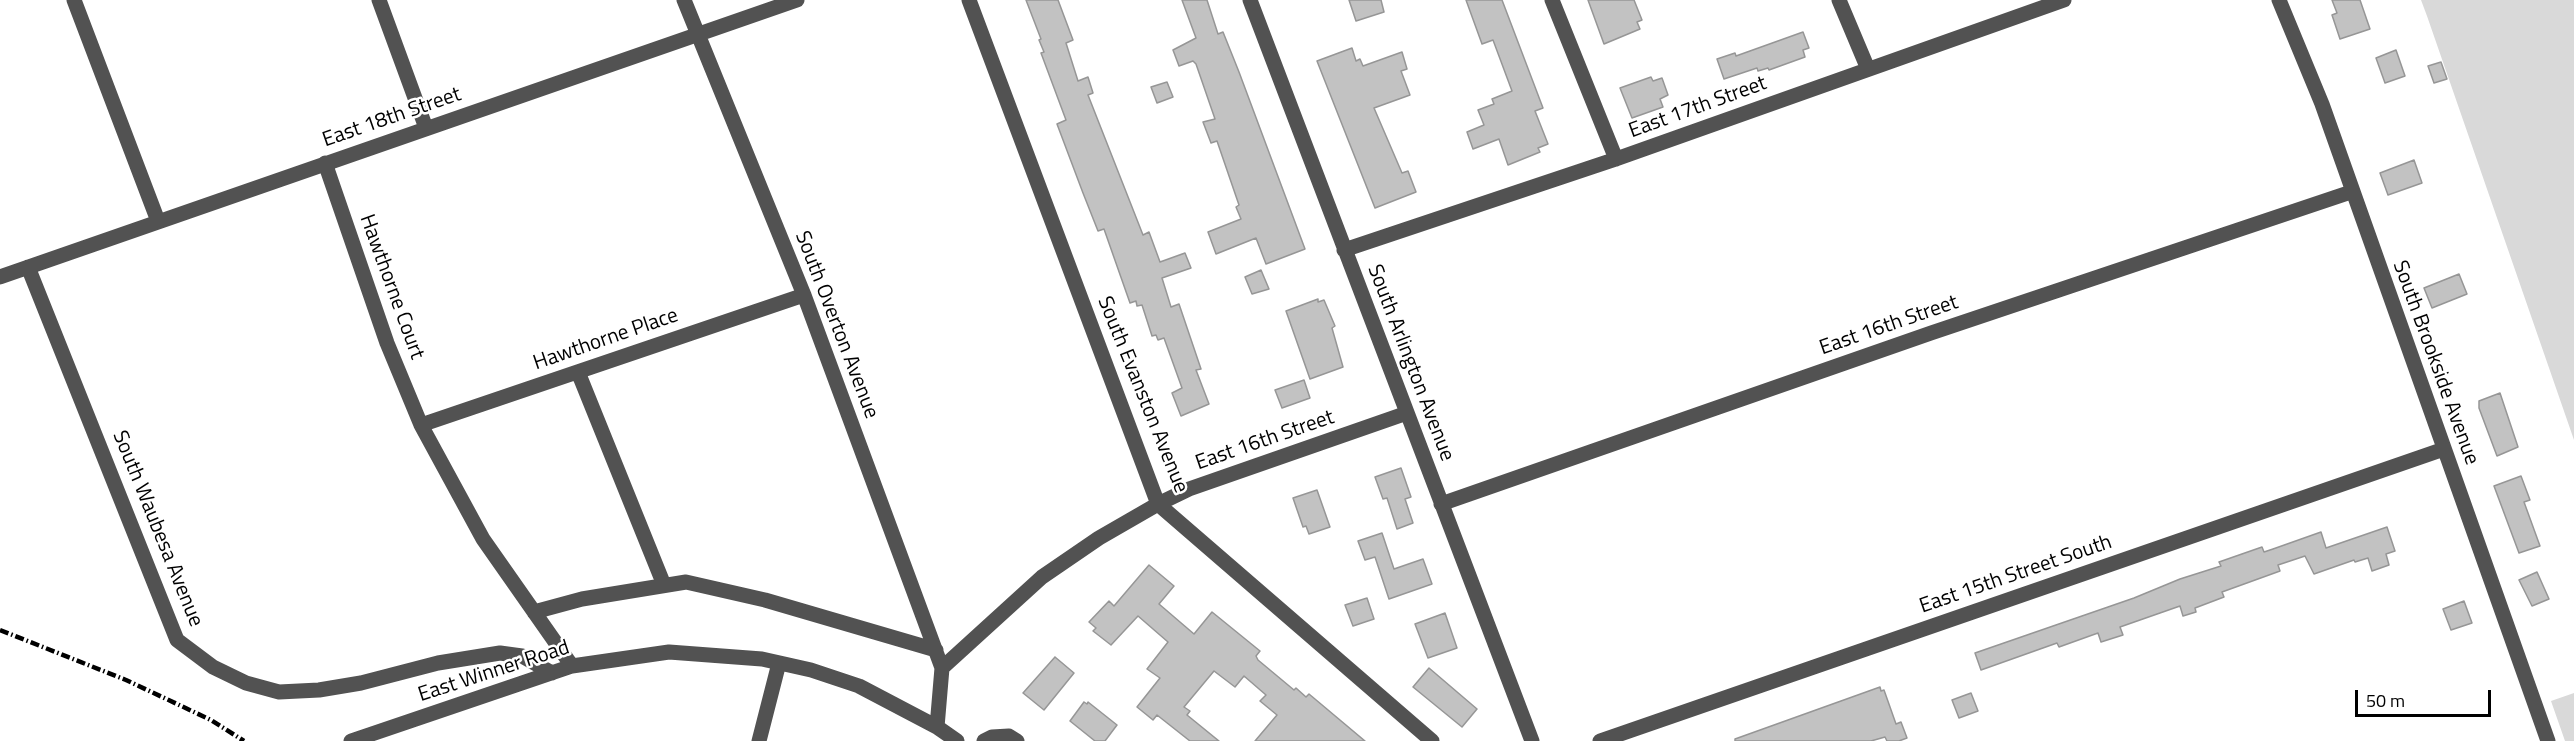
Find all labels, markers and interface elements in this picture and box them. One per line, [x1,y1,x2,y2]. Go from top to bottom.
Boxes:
street label: East 17th Street [1626,71,1770,145]
street label: East 18th Street [319,83,465,153]
street label: Hawthorne Court [353,211,429,363]
street label: South Overton Avenue [789,228,883,422]
street label: South Brookside Avenue [2386,257,2484,469]
street label: South Arlington Avenue [1361,261,1459,465]
street label: East 16th Street [1816,291,1962,361]
street label: South Evanston Avenue [1091,293,1193,497]
street label: Hawthorne Place [530,303,682,377]
street label: East 16th Street [1192,406,1338,476]
street label: South Waubesa Avenue [106,427,208,631]
street label: East 15th Street South [1917,530,2115,620]
street label: East Winner Road [415,636,573,708]
scale bar [2358,678,2494,716]
text: 50 m [2366,687,2405,714]

